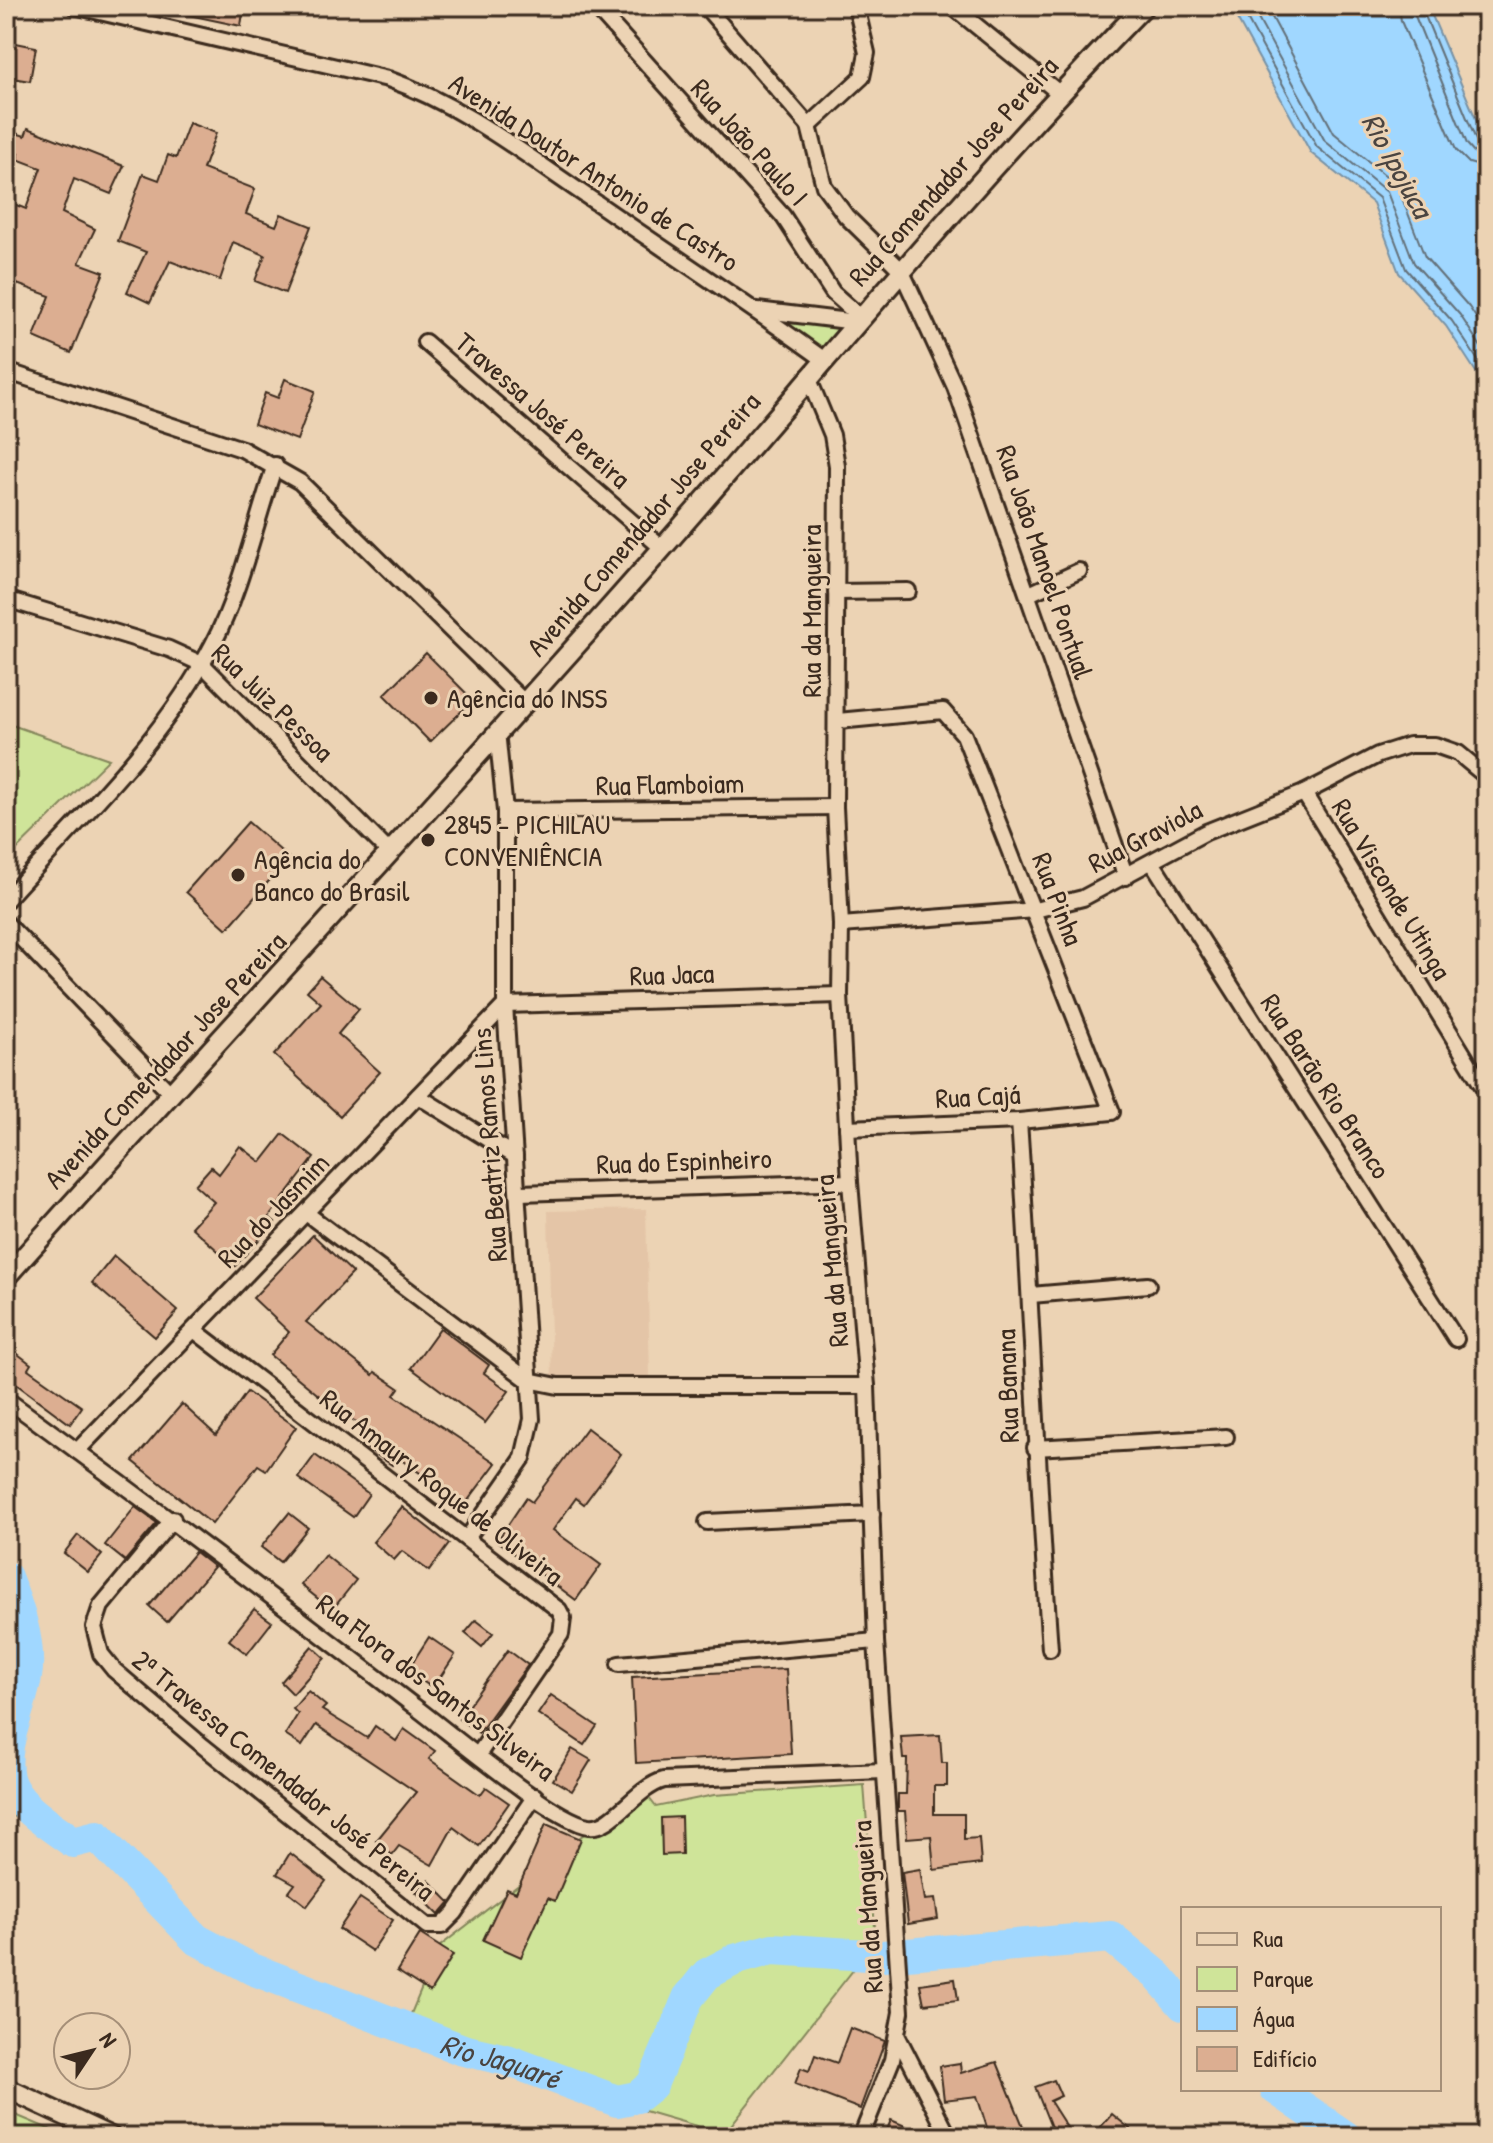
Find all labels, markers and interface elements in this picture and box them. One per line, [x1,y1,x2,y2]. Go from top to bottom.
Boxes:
street label: Rua Comendador Jose Pereira [840,48,1066,294]
street label: Avenida Doutor Antonio de Castro [442,64,746,280]
street label: Rua João Paulo I [683,70,817,214]
water label: Rio Ipojuca [1352,106,1445,228]
street label: Travessa José Pereira [447,323,639,497]
street label: Avenida Comendador Jose Pereira [518,384,768,664]
street label: Rua João Manoel Pontual [987,440,1103,685]
street label: Rua da Mangueira [792,525,830,697]
street label: Rua Juiz Pessoa [204,634,342,770]
place label: Agência do INSS [447,679,607,717]
marker: Agência do INSS [422,689,440,707]
street label: Rua Flamboiam [595,764,745,804]
street label: Rua Graviola [1081,790,1209,882]
street label: Rua Visconde Utinga [1323,791,1461,987]
place label: 2845 - PICHILAU CONVENIÊNCIA [444,805,610,875]
marker: 2845 - PICHILAU CONVENIÊNCIA [419,831,437,849]
place label: Agência do Banco do Brasil [254,840,410,910]
street label: Rua Pinha [1023,847,1093,951]
marker: Agência do Banco do Brasil [229,866,247,884]
street label: Avenida Comendador Jose Pereira [36,923,294,1197]
street label: Rua Jaca [629,954,715,994]
street label: Rua Barão Rio Branco [1252,986,1400,1186]
street label: Rua Beatriz Ramos Lins [462,1027,516,1263]
street label: Rua Cajá [934,1075,1022,1117]
street label: Rua do Espinheiro [596,1139,772,1183]
street label: Rua do Jasmim [208,1144,338,1276]
street label: Rua da Mangueira [805,1173,857,1349]
street label: Rua Banana [986,1328,1028,1444]
street label: Rua Amaury Roque de Oliveira [312,1380,572,1594]
street label: Rua Flora dos Santos Silveira [309,1585,563,1789]
street label: 2ª Travessa Comendador José Pereira [125,1641,443,1909]
street label: Rua da Mangueira [842,1819,892,1995]
legend [1181,1907,1441,2091]
text: Rua [1253,1922,1283,1954]
text: Parque [1253,1962,1314,1994]
text: Água [1253,2002,1294,2034]
north arrow [52,2011,132,2091]
water label: Rio Jaguaré [435,2023,567,2098]
text: N [93,2026,124,2053]
text: Edifício [1253,2042,1317,2074]

